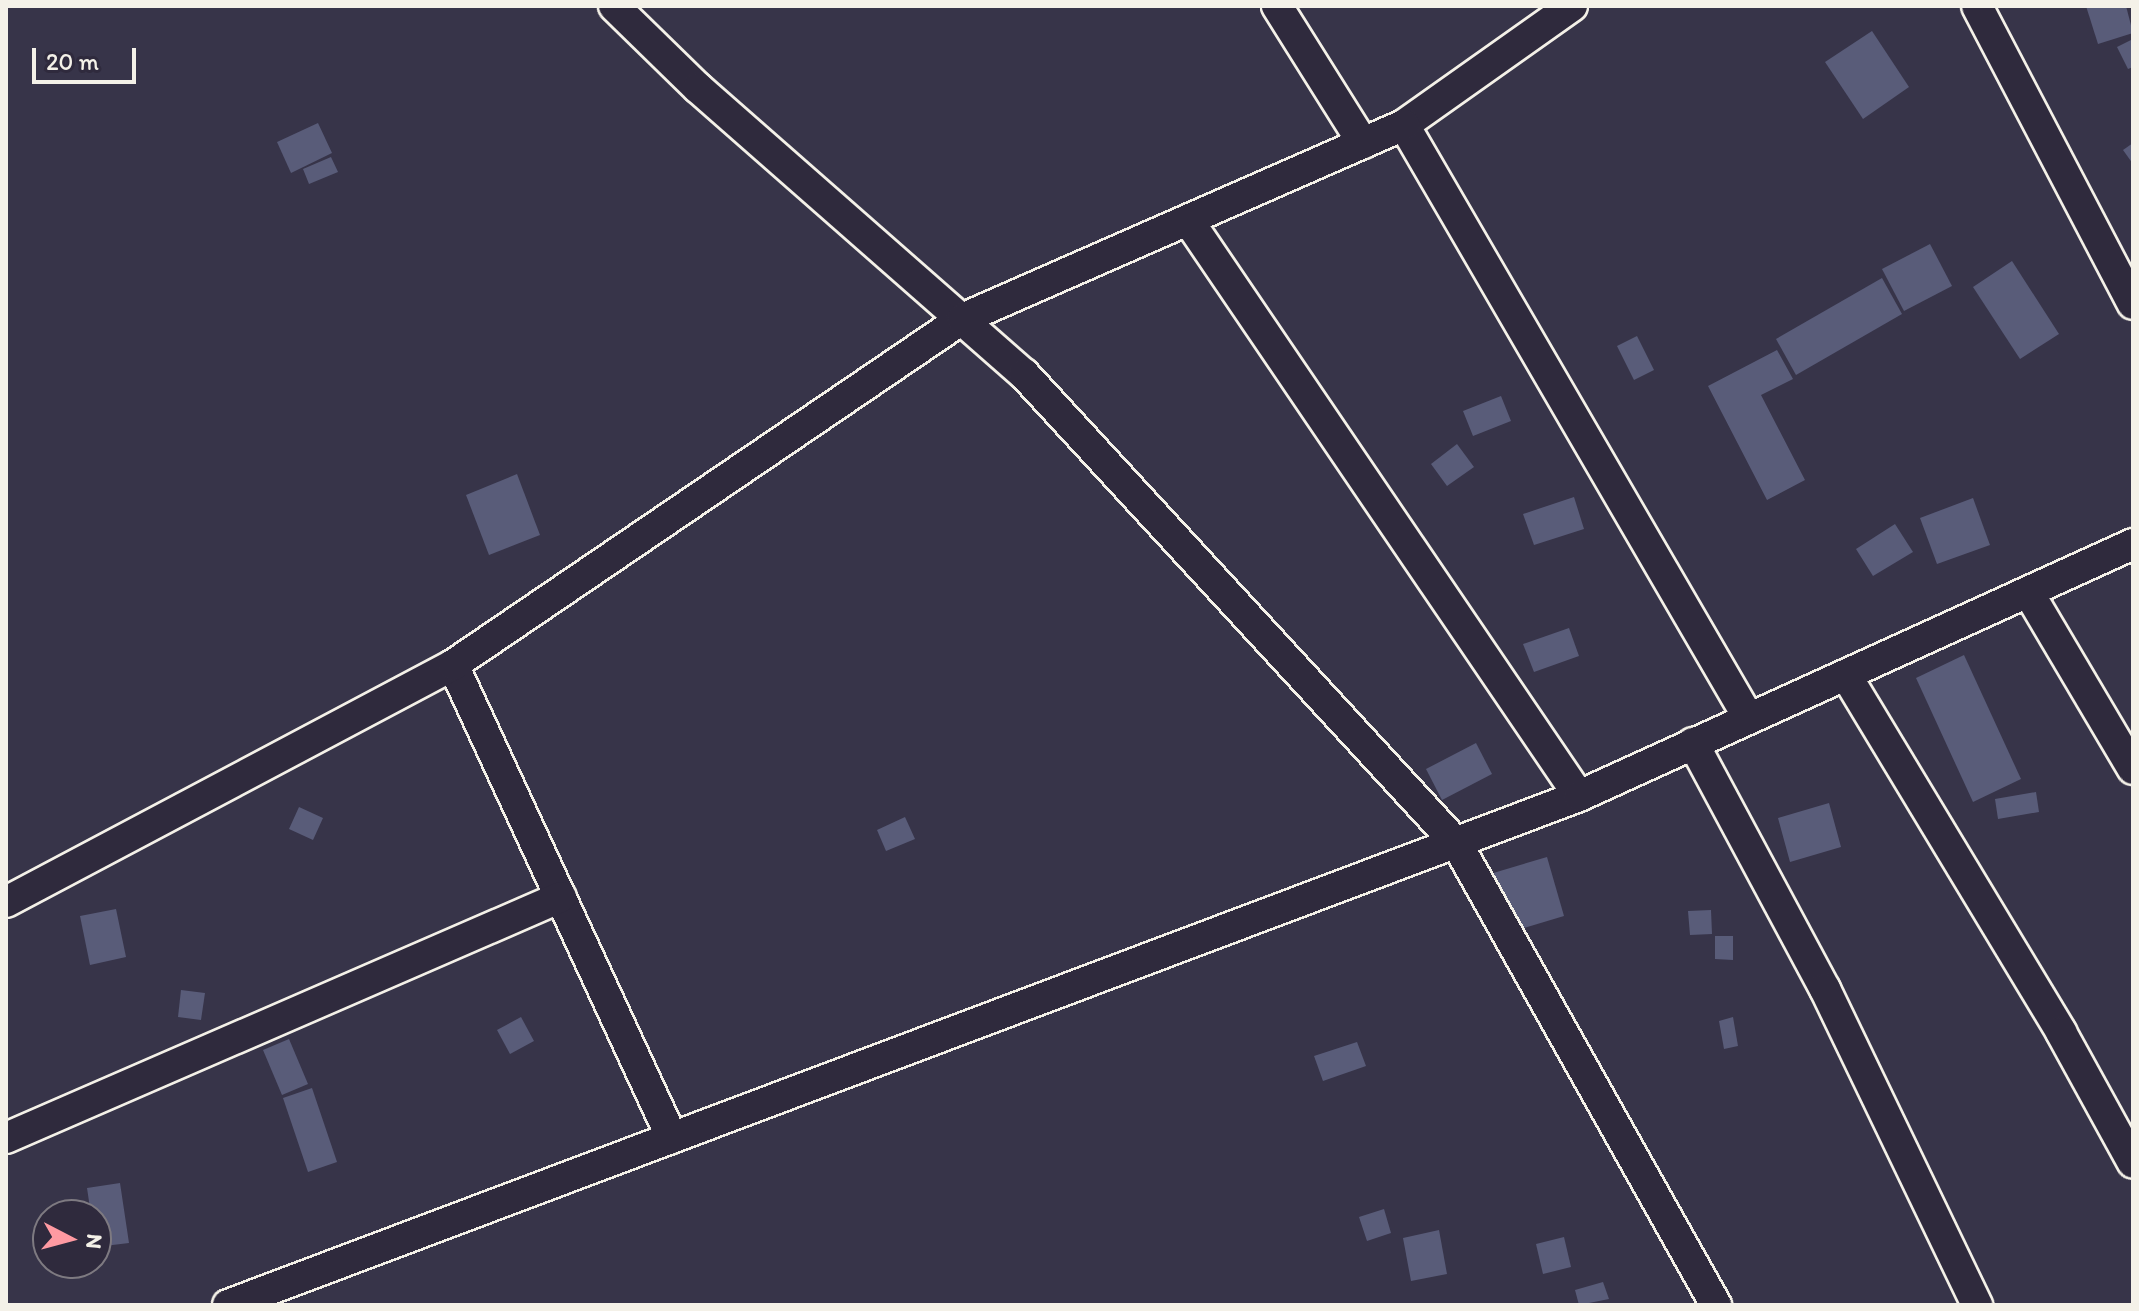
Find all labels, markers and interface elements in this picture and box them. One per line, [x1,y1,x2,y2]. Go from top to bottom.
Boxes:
scale bar [36,32,140,82]
text: 20 m [46,47,99,76]
north arrow [32,1199,112,1279]
text: N [80,1233,109,1250]

